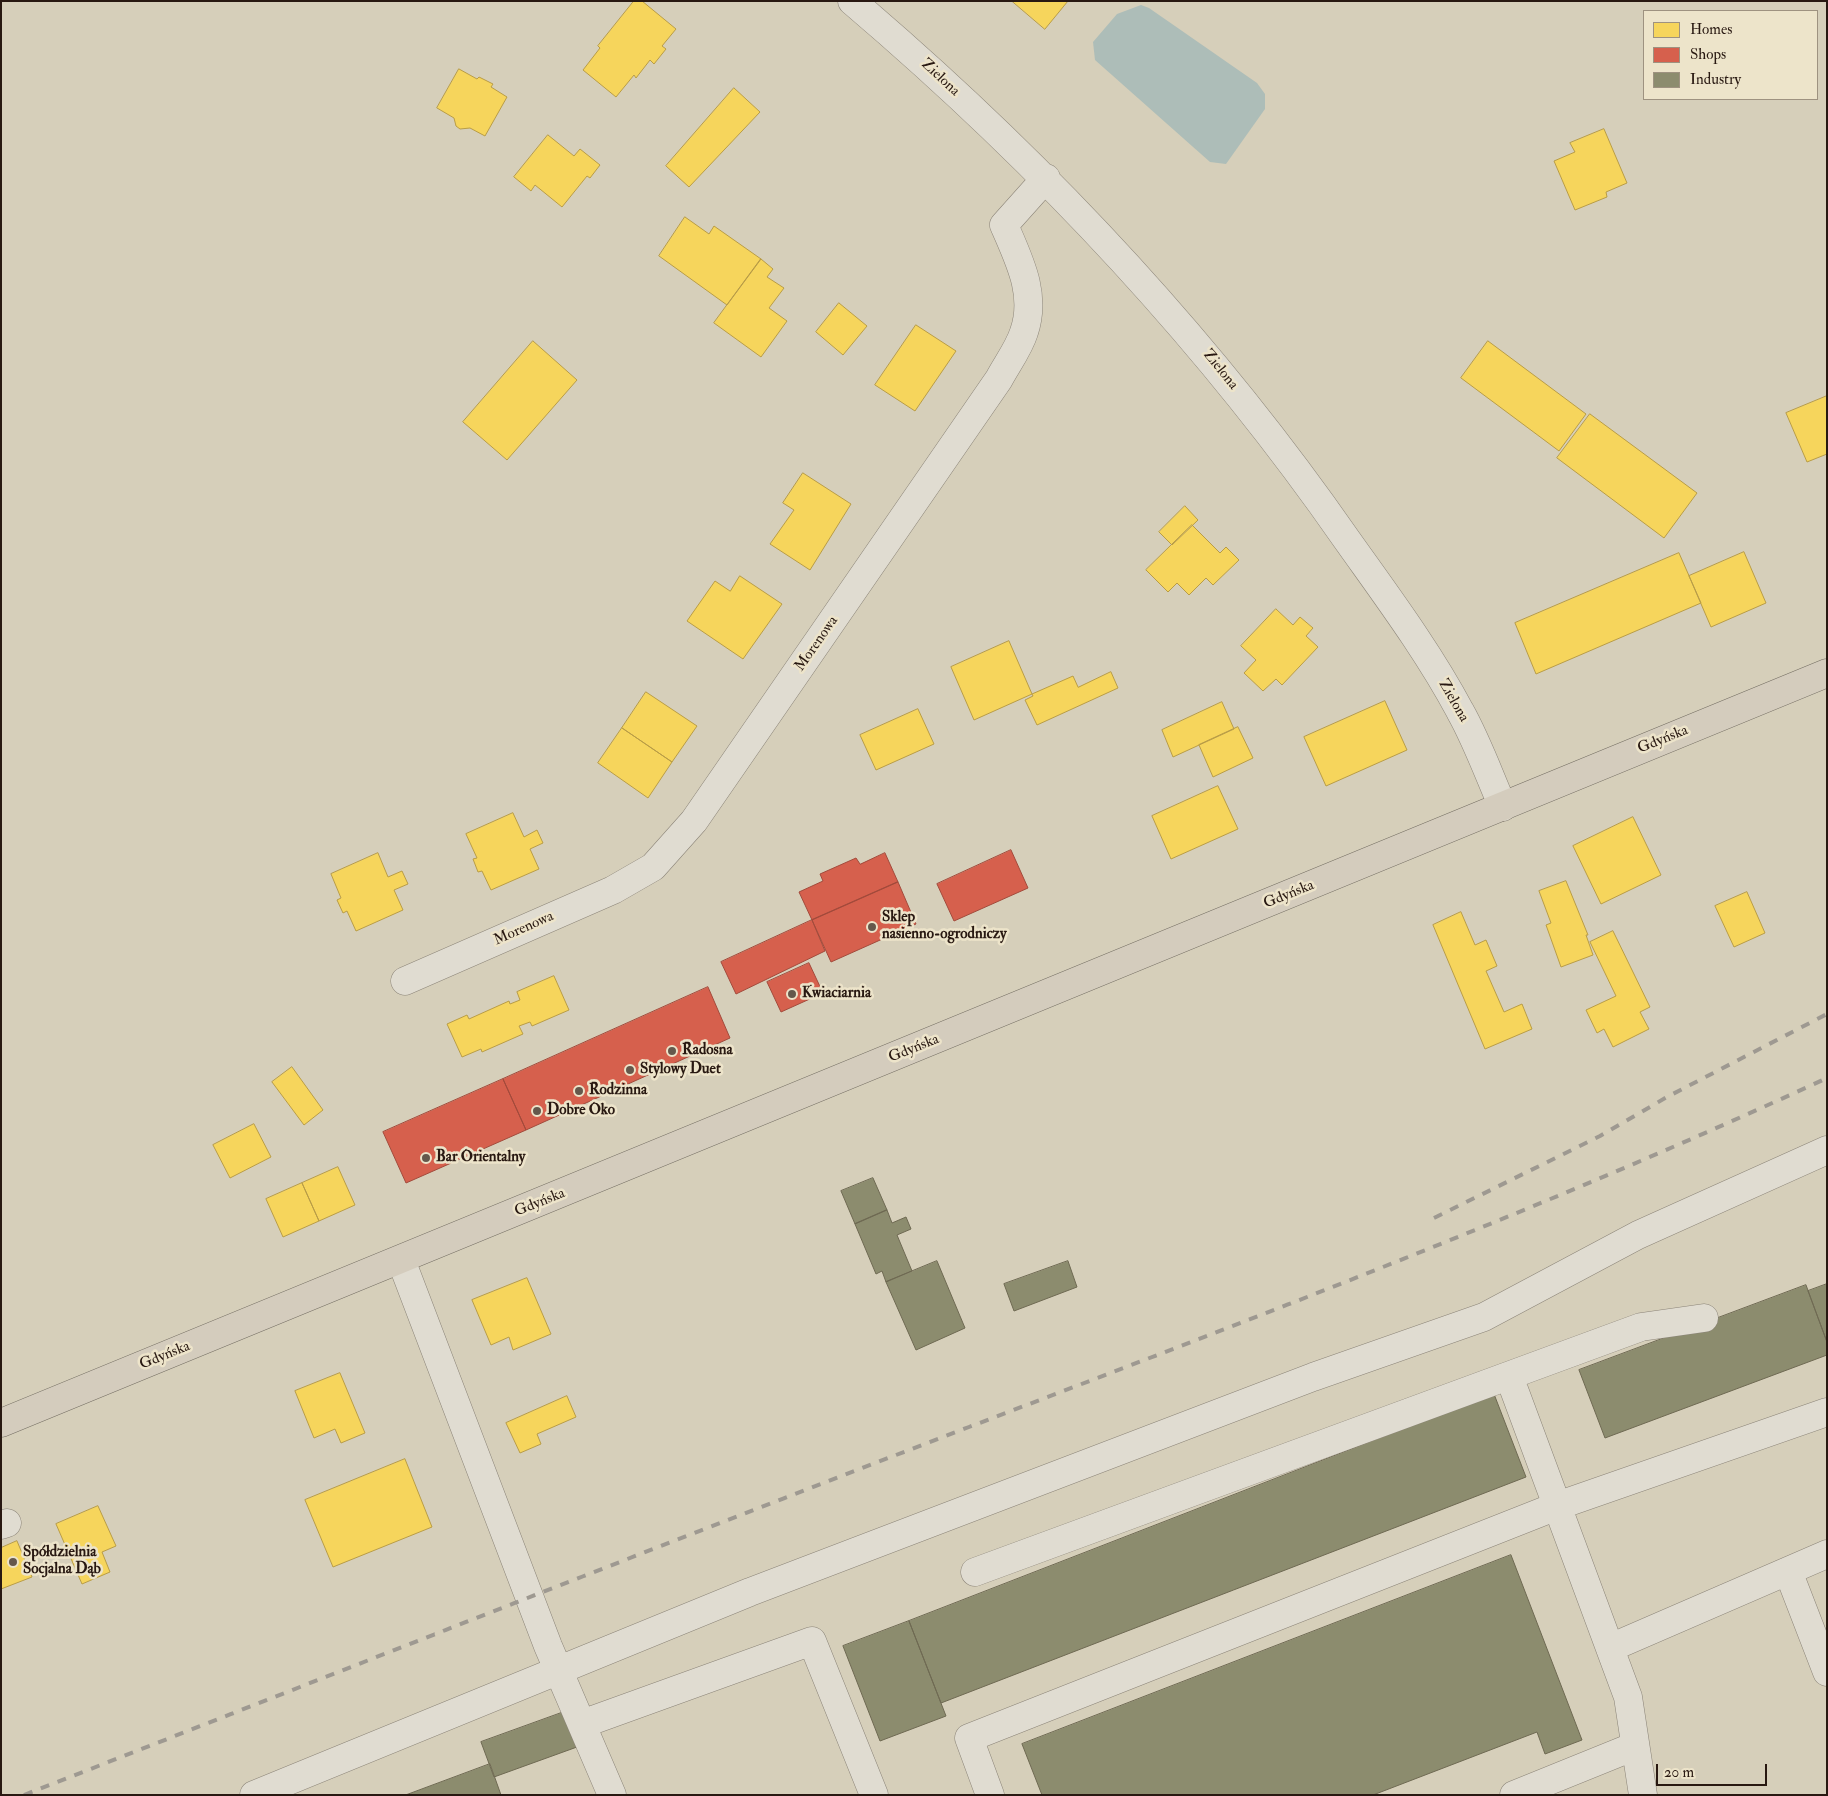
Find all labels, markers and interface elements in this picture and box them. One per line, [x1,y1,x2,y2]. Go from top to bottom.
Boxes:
legend [1643,10,1818,100]
text: Homes [1690,20,1732,39]
text: Shops [1690,45,1726,64]
street label: Zielona [917,56,963,100]
text: Industry [1690,70,1741,89]
street label: Zielona [1198,346,1242,394]
street label: Morenowa [791,613,843,675]
street label: Zielona [1434,676,1472,726]
street label: Gdyńska [1635,722,1691,758]
street label: Gdyńska [1261,877,1317,913]
street label: Morenowa [491,908,557,950]
place label: Sklep nasienno-ogrodniczy [882,909,1007,944]
marker: Sklep nasienno-ogrodniczy [866,921,878,933]
place label: Kwiaciarnia [802,985,871,1003]
marker: Kwiaciarnia [786,988,798,1000]
street label: Gdyńska [886,1031,942,1067]
place label: Radosna [682,1042,733,1060]
marker: Radosna [666,1045,678,1057]
place label: Stylowy Duet [640,1061,721,1079]
marker: Stylowy Duet [624,1064,636,1076]
place label: Rodzinna [589,1082,647,1100]
marker: Rodzinna [573,1085,585,1097]
place label: Dobre Oko [547,1102,615,1120]
marker: Dobre Oko [531,1105,543,1117]
place label: Bar Orientalny [436,1149,525,1167]
marker: Bar Orientalny [420,1152,432,1164]
street label: Gdyńska [512,1185,568,1221]
street label: Gdyńska [137,1338,193,1374]
place label: Spółdzielnia Socjalna Dąb [23,1544,101,1579]
marker: Spółdzielnia Socjalna Dąb [7,1556,19,1568]
scale bar [1658,1754,1769,1786]
text: 20 m [1664,1763,1694,1782]

